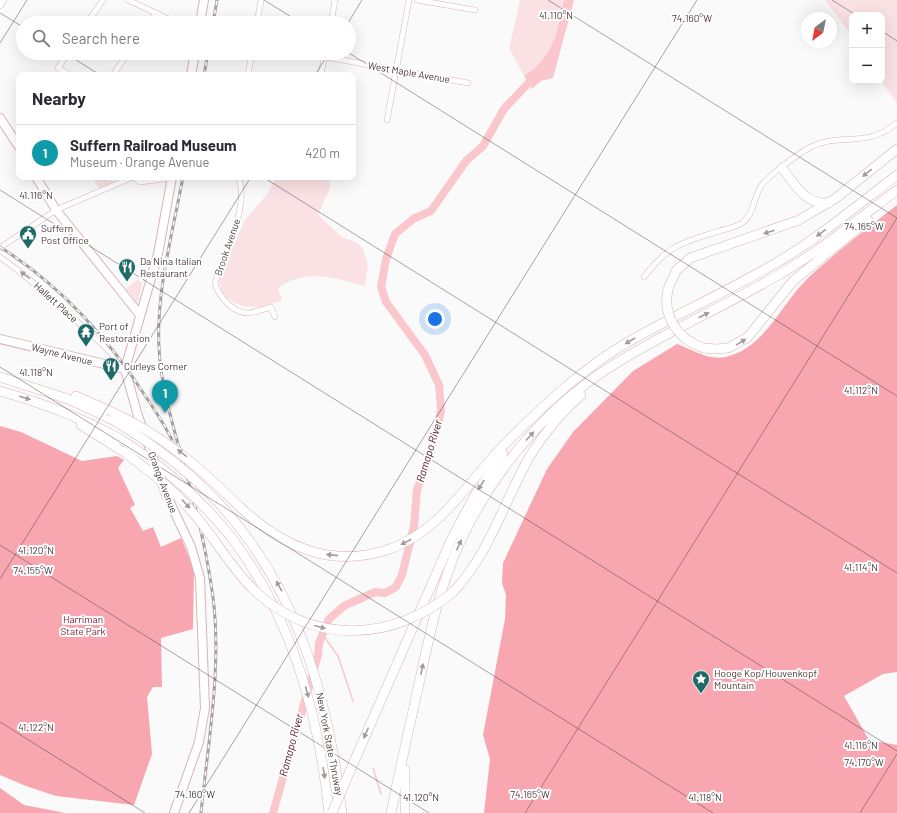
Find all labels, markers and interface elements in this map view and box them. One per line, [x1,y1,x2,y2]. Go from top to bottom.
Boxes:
text: 41.110°N [539,9,573,21]
text: 74.160°W [672,12,712,24]
north arrow [801,12,837,48]
map controls [849,12,885,84]
button: + [849,12,885,48]
search box [16,16,356,60]
icon: search [30,27,52,49]
text: Search here [62,29,140,47]
button: − [849,48,885,84]
street label: West Maple Avenue [367,59,451,85]
text: Nearby [32,88,86,108]
text: Suffern Railroad Museum [70,136,237,154]
text: 1 [43,145,47,161]
text: 420 m [305,145,340,161]
text: Museum · Orange Avenue [70,154,209,170]
one-way arrow [861,169,872,178]
text: 41.116°N [19,189,53,201]
street label: Brook Avenue [212,217,242,277]
text: 74.165°W [844,220,884,232]
place label: Suffern Post Office [41,222,89,246]
public building icon: Suffern Post Office [18,224,38,249]
one-way arrow [762,229,774,235]
one-way arrow [816,229,826,237]
place label: Da Nina Italian Restaurant [140,255,202,279]
restaurant icon: Da Nina Italian Restaurant [117,257,137,282]
one-way arrow [19,271,30,279]
street label: Hallett Place [32,279,80,325]
your location [425,309,445,329]
one-way arrow [699,312,710,318]
place label: Port of Restoration [99,320,150,344]
temple icon: Port of Restoration [76,322,96,347]
one-way arrow [624,338,636,345]
one-way arrow [735,338,747,345]
street label: Wayne Avenue [30,341,94,367]
restaurant icon: Curleys Corner [101,356,121,381]
place label: Curleys Corner [124,360,187,372]
text: 41.118°N [19,366,53,378]
pin: 1 [152,380,178,413]
text: 41.112°N [844,384,878,396]
one-way arrow [19,395,31,401]
water label: Ramapo River [413,417,444,484]
one-way arrow [525,431,534,441]
one-way arrow [176,449,187,458]
street label: Orange Avenue [146,450,180,514]
one-way arrow [477,480,485,490]
one-way arrow [181,499,191,509]
one-way arrow [400,539,412,545]
one-way arrow [456,539,462,550]
text: 41.120°N [18,544,54,556]
one-way arrow [326,552,338,558]
text: 41.114°N [844,561,878,573]
text: 74.155°W [13,564,53,576]
one-way arrow [275,581,282,592]
park label: Harriman State Park [60,613,106,637]
one-way arrow [314,624,326,630]
one-way arrow [420,663,426,675]
place label: Hooge Kop/Houvenkopf Mountain [714,667,817,691]
place icon: Hooge Kop/Houvenkopf Mountain [691,669,711,694]
one-way arrow [304,686,310,698]
street label: New York State Thruway [314,692,346,797]
water label: Ramapo River [276,711,305,778]
text: 41.122°N [18,721,54,733]
one-way arrow [363,728,369,740]
text: 41.116°N [844,739,878,751]
text: 74.170°W [844,756,884,768]
one-way arrow [321,766,327,779]
text: 74.160°W [175,788,215,800]
text: 74.165°W [510,788,550,800]
text: 41.120°N [403,791,439,803]
text: 41.118°N [688,791,722,803]

